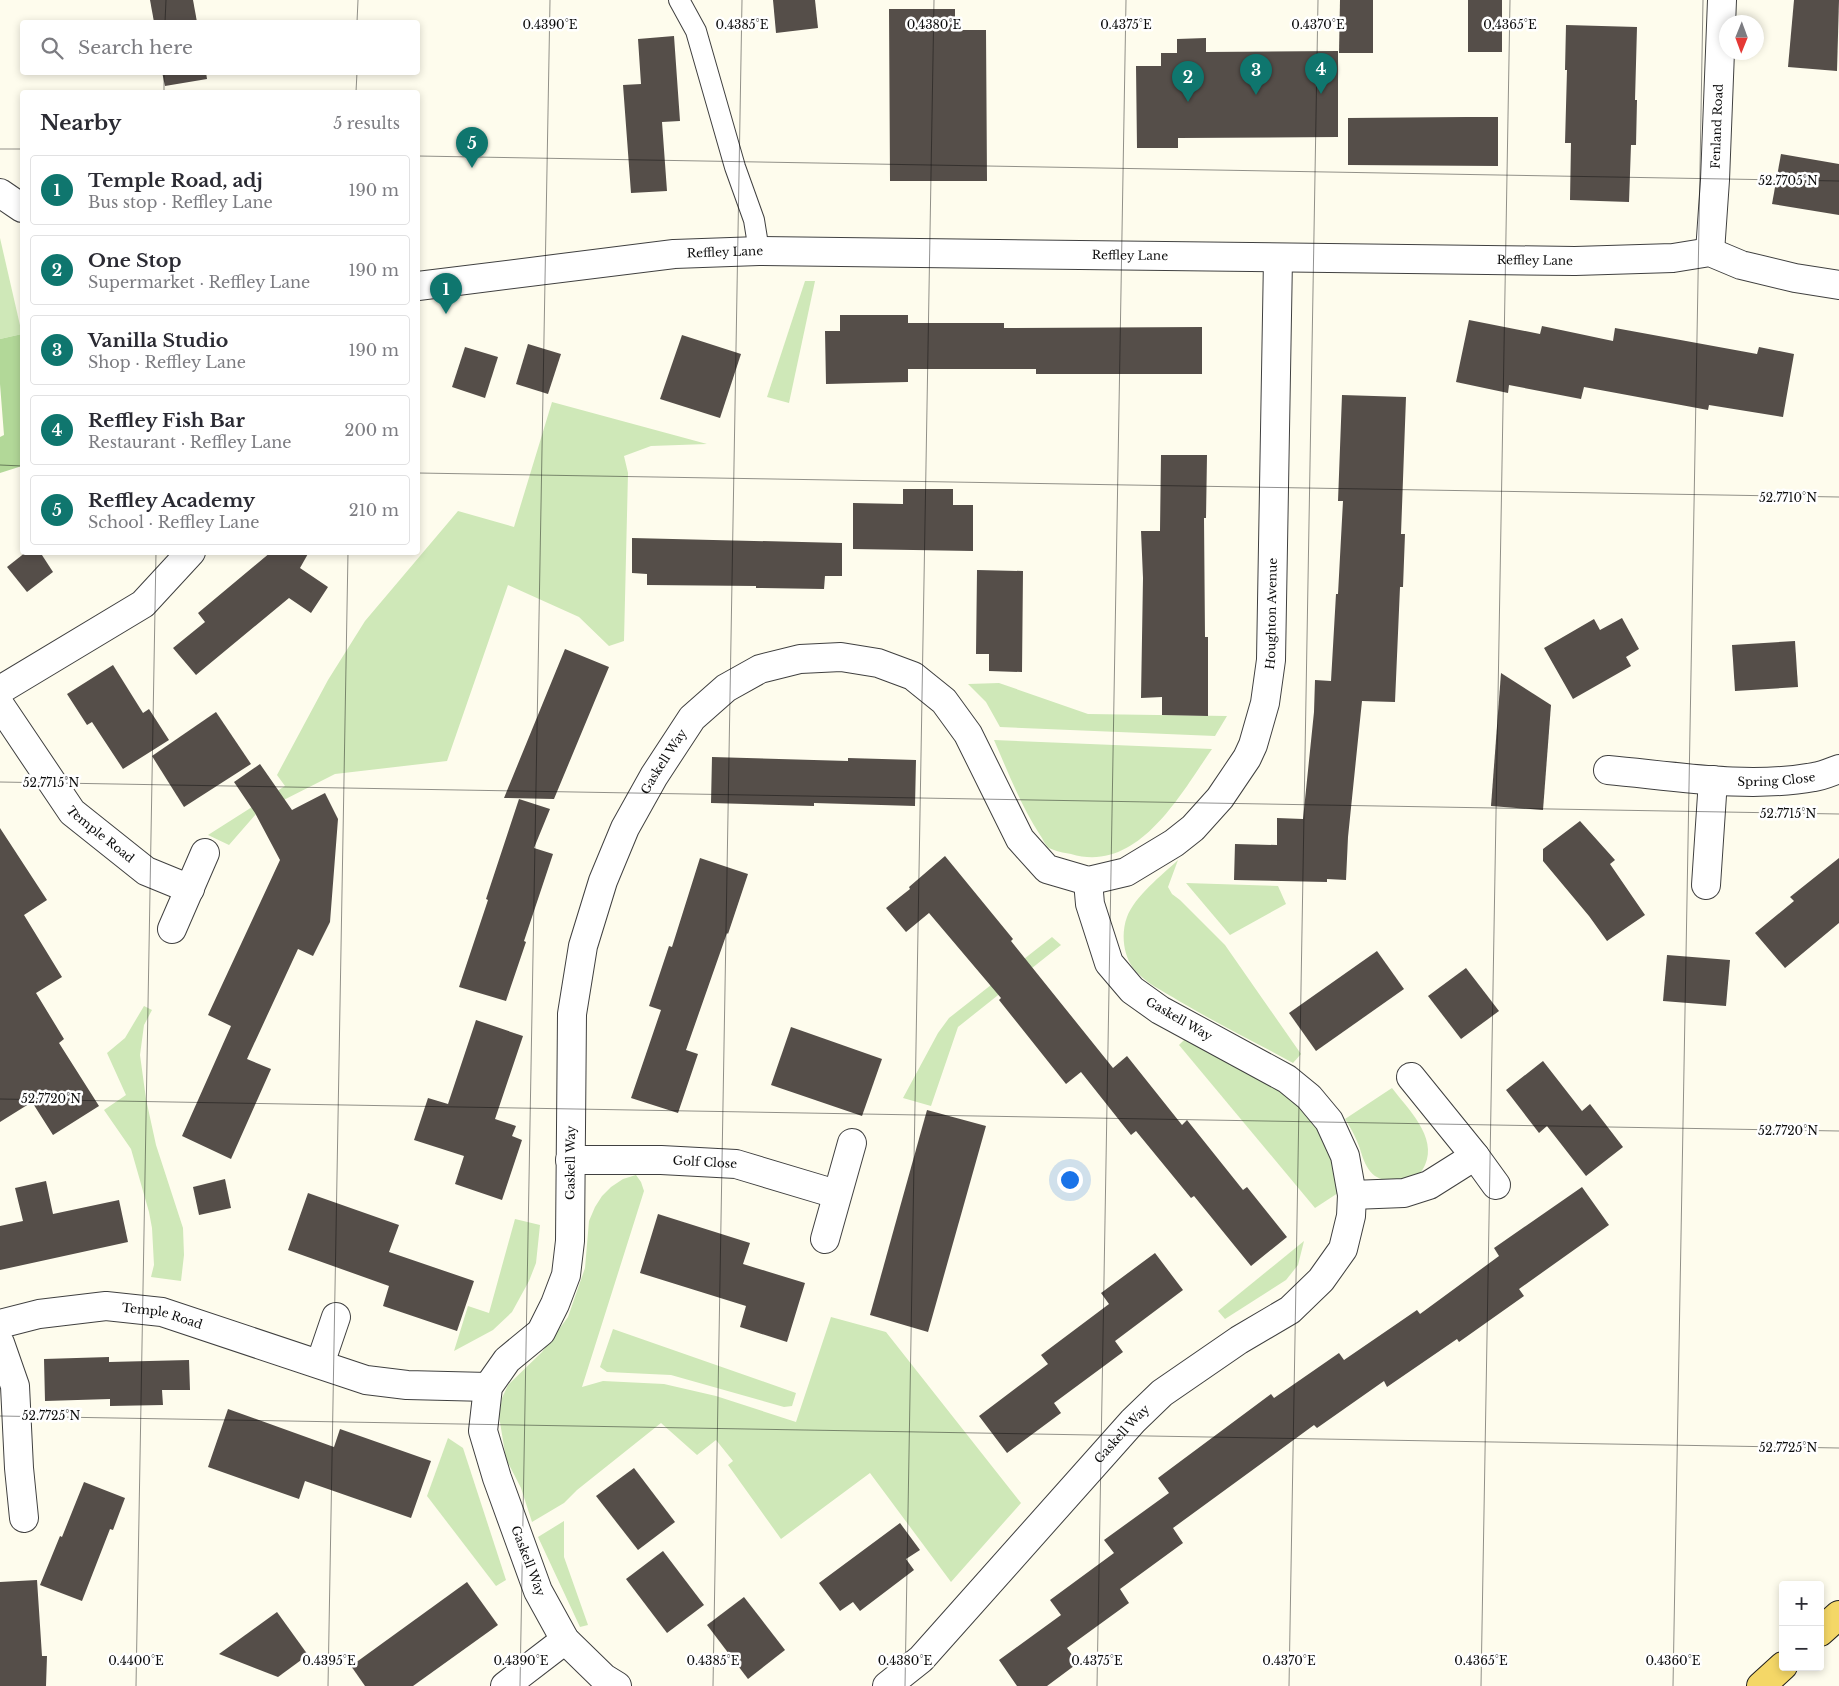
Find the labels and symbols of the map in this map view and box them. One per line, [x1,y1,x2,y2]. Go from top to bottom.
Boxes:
north arrow [1719,15,1764,60]
text: 0.4390°E [522,17,578,32]
text: 0.4385°E [716,17,769,32]
text: 0.4380°E [907,17,962,32]
text: 0.4375°E [1100,17,1152,32]
text: 0.4370°E [1291,17,1345,32]
text: 0.4365°E [1483,17,1537,32]
pin: 4 [1305,53,1337,94]
pin: 3 [1240,54,1272,95]
pin: 2 [1172,61,1204,102]
street label: Fenland Road [1707,83,1726,169]
pin: 5 [456,127,488,168]
text: 52.7705°N [1758,173,1818,188]
street label: Reffley Lane [687,243,763,261]
street label: Reffley Lane [1092,247,1168,263]
street label: Reffley Lane [1497,252,1573,268]
pin: 1 [430,273,462,314]
text: 52.7710°N [1759,490,1817,505]
street label: Houghton Avenue [1262,558,1280,670]
street label: Gaskell Way [637,726,690,797]
street label: Spring Close [1737,769,1817,789]
text: 52.7715°N [23,775,79,790]
street label: Temple Road [63,803,137,866]
text: 52.7715°N [1760,806,1816,821]
street label: Gaskell Way [1143,994,1215,1044]
text: 52.7720°N [21,1091,81,1106]
text: 52.7720°N [1758,1123,1818,1138]
street label: Gaskell Way [562,1125,578,1200]
street label: Golf Close [672,1153,738,1171]
your location [1057,1167,1083,1193]
street label: Temple Road [121,1300,205,1332]
street label: Gaskell Way [1091,1401,1152,1466]
text: 52.7725°N [22,1408,80,1423]
text: 52.7725°N [1759,1440,1817,1455]
street label: Gaskell Way [508,1523,549,1598]
text: 0.4400°E [108,1653,164,1668]
text: 0.4395°E [302,1653,356,1668]
text: 0.4390°E [493,1653,549,1668]
text: 0.4385°E [687,1653,740,1668]
text: 0.4380°E [878,1653,933,1668]
text: 0.4375°E [1071,1653,1123,1668]
text: 0.4370°E [1262,1653,1316,1668]
text: 0.4365°E [1454,1653,1508,1668]
text: 0.4360°E [1645,1653,1701,1668]

